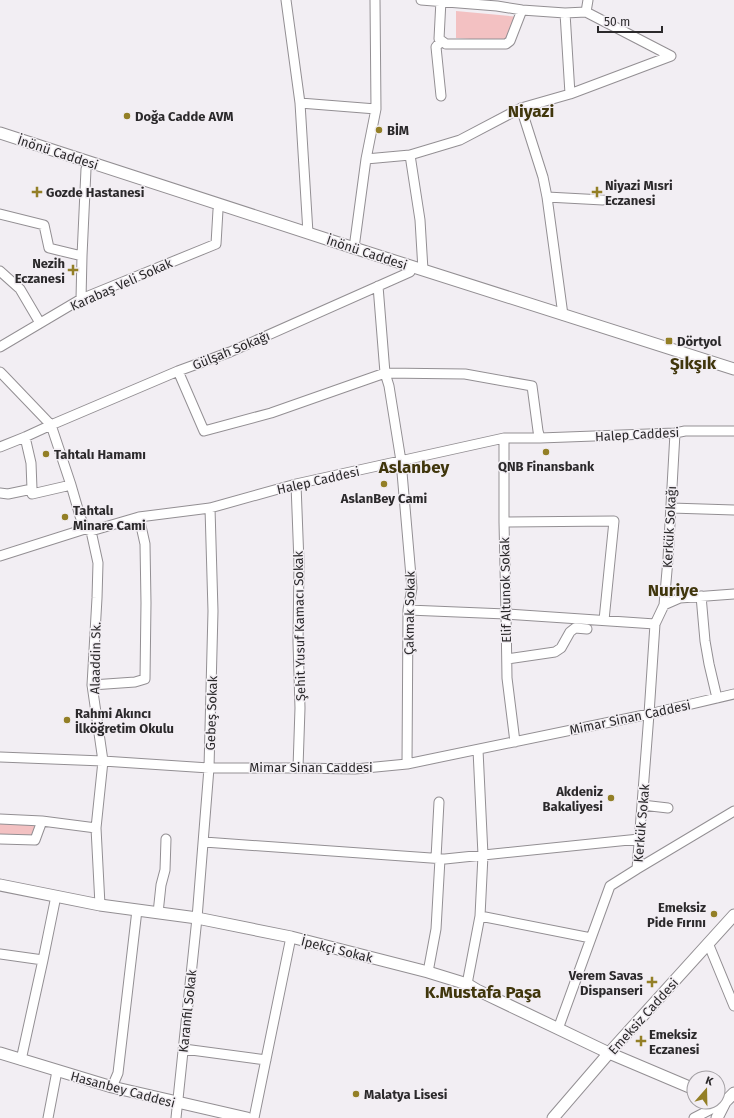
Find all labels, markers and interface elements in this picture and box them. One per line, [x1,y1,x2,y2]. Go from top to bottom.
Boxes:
scale bar [598,8,662,34]
text: 50 m [604,15,630,29]
district label: Niyazi [508,101,554,122]
place label: Doğa Cadde AVM [135,109,233,124]
marker: Doğa Cadde AVM [122,111,132,121]
place label: BİM [387,123,409,138]
marker: BİM [374,125,384,135]
street label: İnönü Caddesi [15,132,100,173]
place label: Niyazi Mısri Eczanesi [605,178,673,208]
place label: Gozde Hastanesi [46,185,145,200]
marker: Gozde Hastanesi [31,186,43,198]
marker: Niyazi Mısri Eczanesi [592,187,602,197]
street label: İnönü Caddesi [324,232,409,273]
street label: Karabaş Veli Sokak [68,255,175,314]
place label: Nezih Eczanesi [15,256,65,286]
marker: Nezih Eczanesi [68,265,78,275]
street label: Gülşah Sokağı [190,328,272,373]
place label: Dörtyol [677,334,721,349]
marker: Dörtyol [664,336,674,346]
district label: Şıkşık [670,353,717,375]
street label: Halep Caddesi [595,425,680,444]
place label: Tahtalı Hamamı [54,447,146,462]
marker: QNB Finansbank [541,447,551,457]
marker: Tahtalı Hamamı [41,449,51,459]
district label: Aslanbey [378,457,449,478]
place label: QNB Finansbank [498,459,595,474]
street label: Halep Caddesi [275,464,361,497]
marker: AslanBey Cami [379,479,389,489]
street label: Kerkük Sokağı [660,486,679,569]
place label: AslanBey Cami [340,491,428,506]
place label: Tahtalı Minare Cami [73,503,146,533]
marker: Tahtalı Minare Cami [60,512,70,522]
street label: Elif Altunok Sokak [497,537,514,643]
street label: Şehit Yusuf Kamacı Sokak [291,550,308,701]
street label: Çakmak Sokak [401,571,418,655]
district label: Nuriye [648,580,698,601]
street label: Alaaddin Sk. [87,622,104,694]
street label: Gebeş Sokak [203,675,220,750]
street label: Mimar Sinan Caddesi [568,697,692,738]
place label: Rahmi Akıncı İlköğretim Okulu [75,706,174,736]
marker: Rahmi Akıncı İlköğretim Okulu [62,715,72,725]
street label: Mimar Sinan Caddesi [249,760,373,775]
street label: Kerkük Sokak [631,783,652,863]
place label: Akdeniz Bakaliyesi [543,784,603,814]
marker: Akdeniz Bakaliyesi [606,793,616,803]
place label: Emeksiz Pide Fırını [647,900,706,930]
marker: Emeksiz Pide Fırını [709,909,719,919]
street label: İpekçi Sokak [299,933,375,966]
street label: Karanfil Sokak [176,968,199,1053]
place label: Verem Savas Dispanseri [568,968,644,998]
street label: Emeksiz Caddesi [605,975,681,1057]
marker: Verem Savas Dispanseri [646,976,658,988]
district label: K.Mustafa Paşa [425,982,541,1003]
place label: Emeksiz Eczanesi [649,1027,700,1057]
marker: Emeksiz Eczanesi [636,1036,646,1046]
street label: Hasanbey Caddesi [69,1068,177,1111]
north arrow [686,1070,726,1110]
text: K [704,1074,716,1089]
place label: Malatya Lisesi [364,1087,448,1102]
marker: Malatya Lisesi [351,1089,361,1099]

